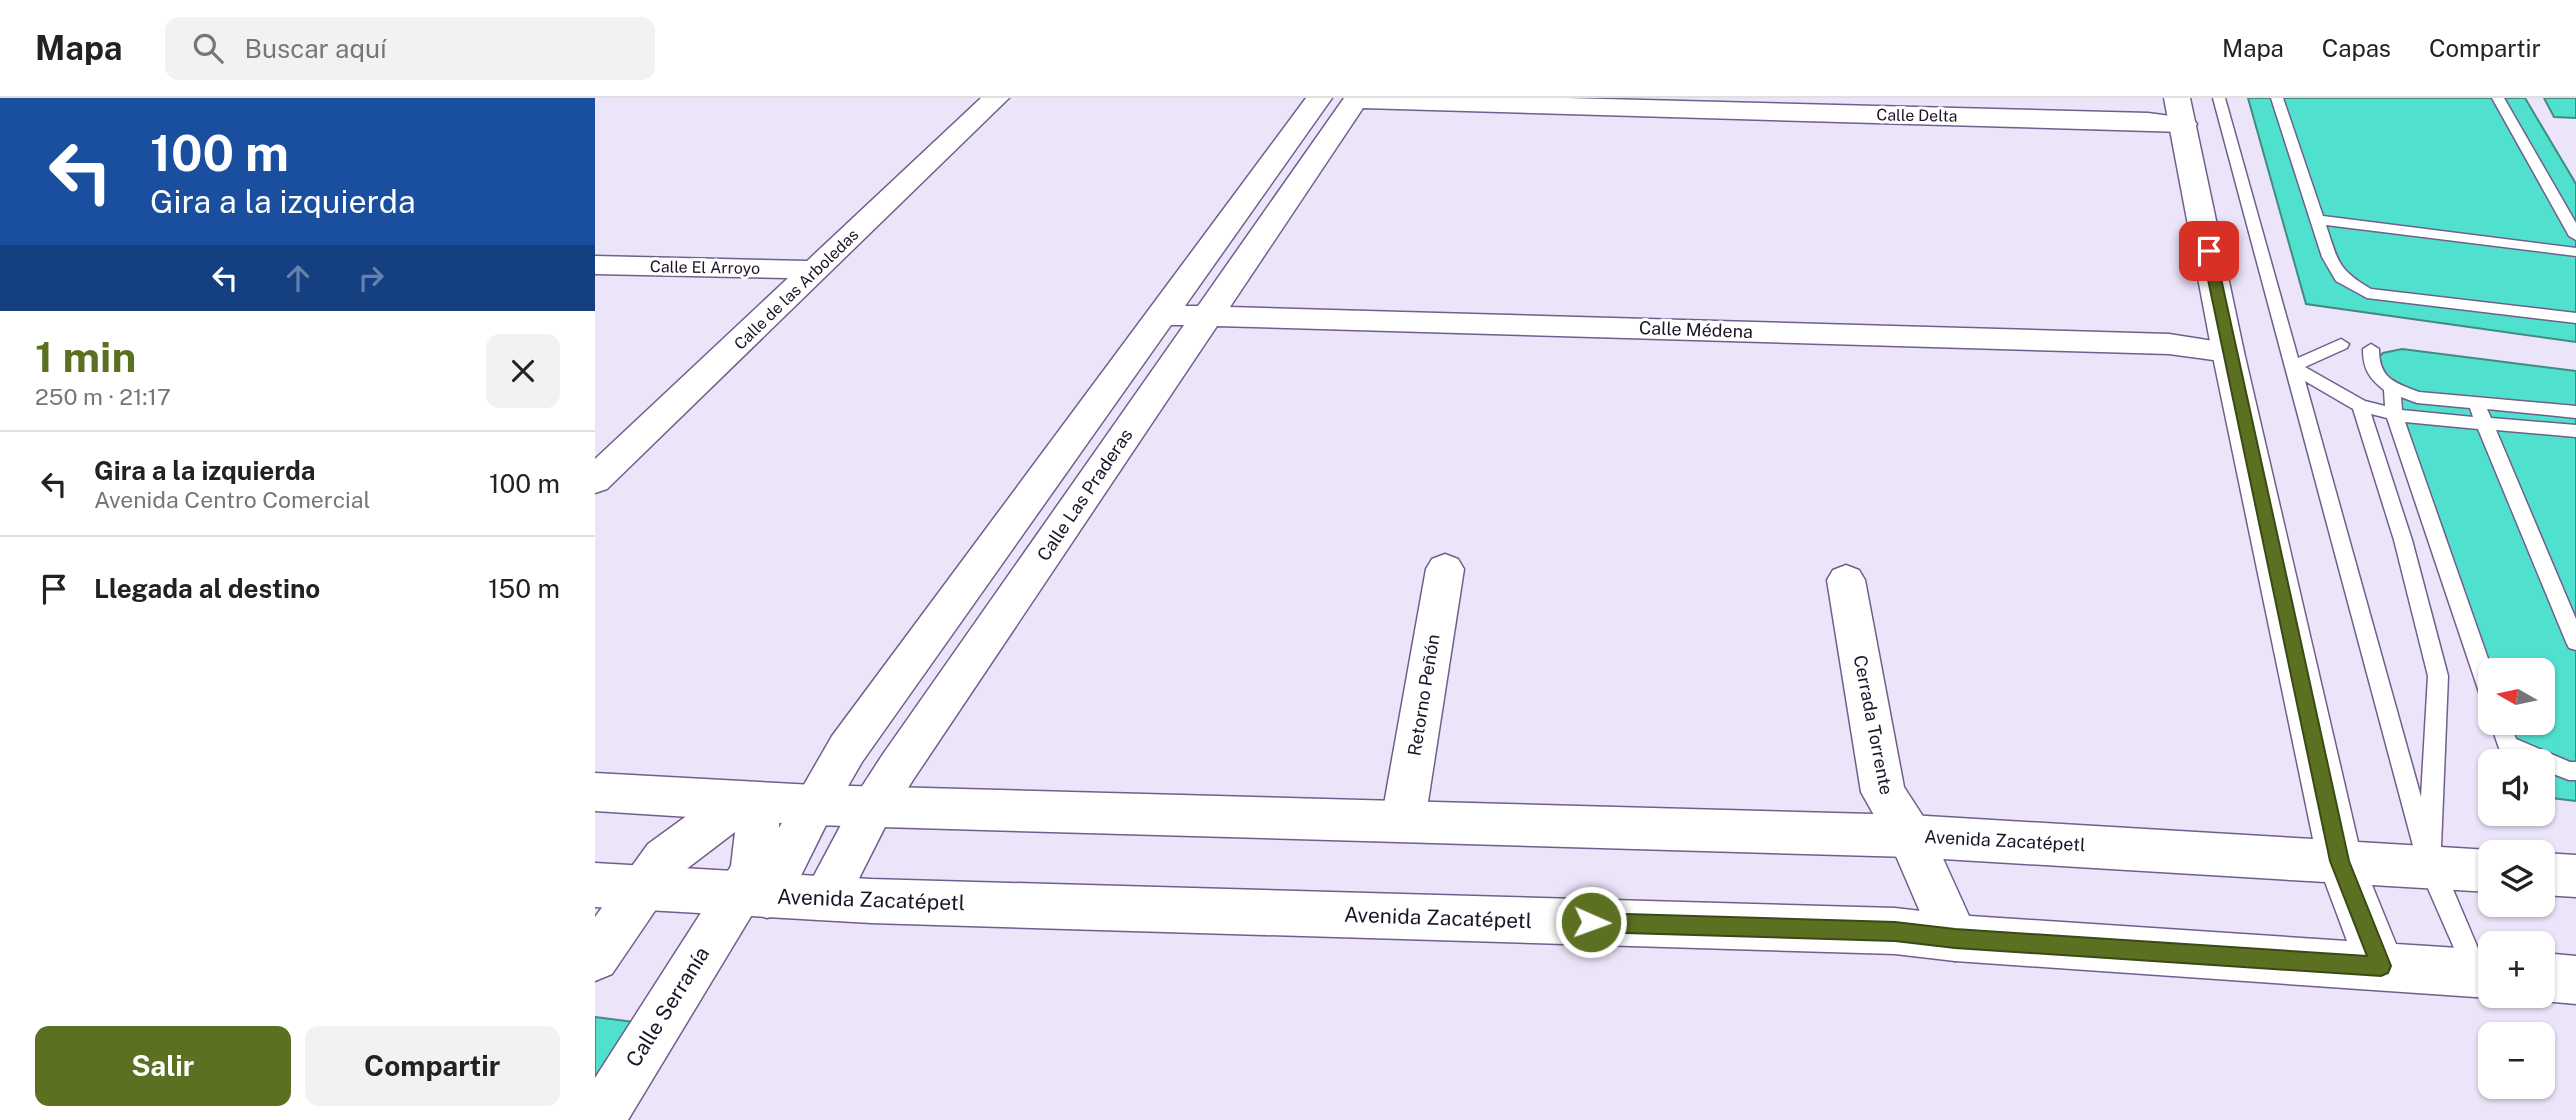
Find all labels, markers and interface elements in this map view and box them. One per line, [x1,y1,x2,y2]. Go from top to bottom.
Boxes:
search box [165,17,655,80]
text: Mapa [35,29,123,67]
icon: search [189,29,227,67]
text: Buscar aquí [245,33,386,64]
text: Mapa [2222,34,2284,62]
text: Capas [2322,34,2391,62]
text: Compartir [2429,34,2541,62]
street label: Calle Delta [1876,105,1958,126]
text: 100 m [150,124,289,182]
icon: left [35,126,126,217]
text: Gira a la izquierda [150,183,416,220]
pin [2179,221,2239,281]
street label: Calle de las Arboledas [730,225,862,354]
icon: arrive [2190,232,2228,270]
street label: Calle El Arroyo [650,257,760,278]
icon: left [206,259,244,297]
icon: ahead [279,259,317,297]
icon: right [352,259,390,297]
street label: Calle Médena [1639,317,1753,342]
text: 1 min [35,332,136,381]
button: close [486,334,560,408]
text: 250 m · 21:17 [35,383,171,410]
street label: Calle Las Praderas [1033,425,1137,565]
text: Gira a la izquierda [94,455,316,486]
icon: left [35,465,73,503]
text: 100 m [489,468,560,499]
text: Avenida Centro Comercial [94,486,370,513]
icon: arrive [35,570,73,608]
text: Llegada al destino [94,573,320,604]
text: 150 m [488,573,560,604]
street label: Retorno Peñón [1404,633,1443,757]
street label: Cerrada Torrente [1850,653,1897,797]
north arrow [2478,658,2555,735]
map controls [2478,658,2555,1099]
button: sound [2478,749,2555,826]
street label: Avenida Zacatépetl [1924,826,2086,855]
button: layers [2478,840,2555,917]
street label: Avenida Zacatépetl [777,884,966,915]
position arrow [1554,885,1628,959]
street label: Avenida Zacatépetl [1344,902,1533,933]
button: + [2478,931,2555,1008]
street label: Calle Serranía [621,942,715,1071]
button: − [2478,1022,2555,1099]
button: Salir [35,1026,291,1106]
button: Compartir [305,1026,560,1106]

